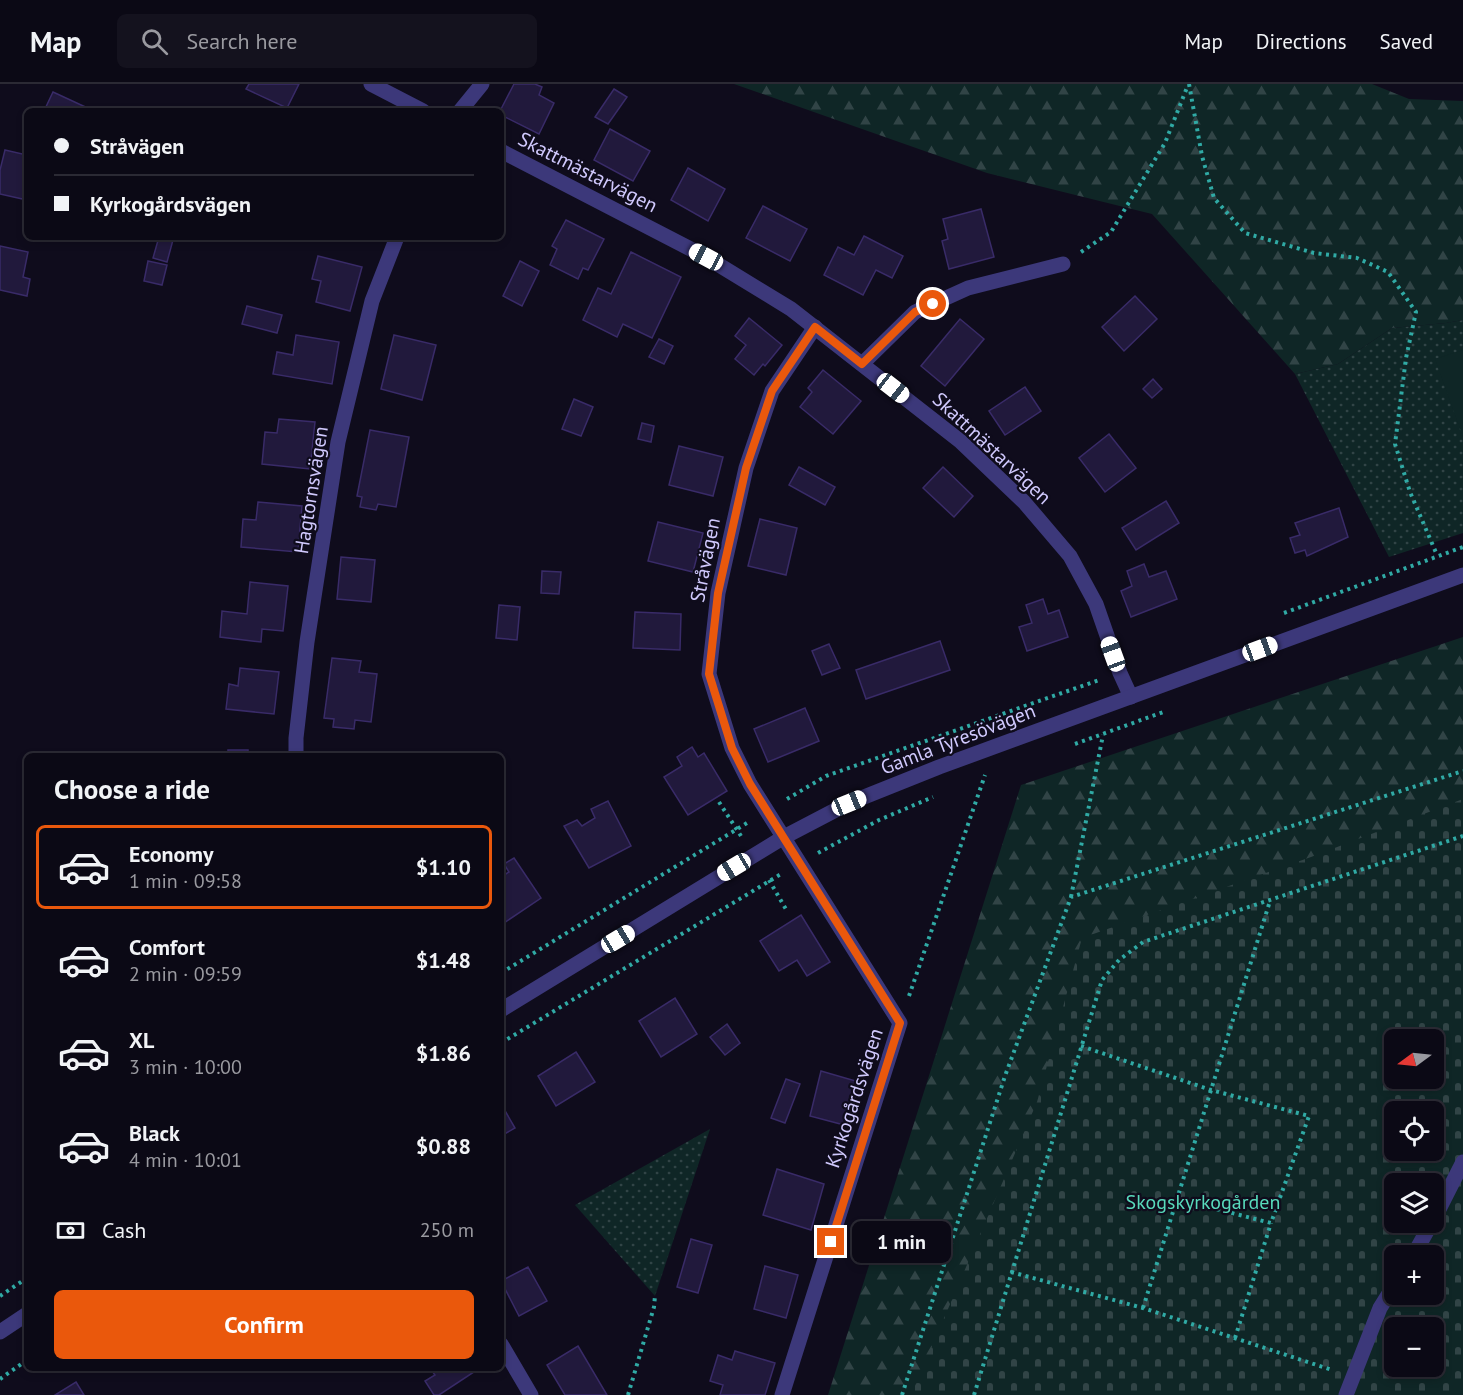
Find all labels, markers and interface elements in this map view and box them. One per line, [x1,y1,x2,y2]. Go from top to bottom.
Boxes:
search box [117,14,537,68]
text: Map [30,23,81,60]
icon: search [138,25,171,58]
text: Search here [186,27,297,55]
text: Map [1184,28,1223,55]
text: Directions [1256,28,1347,55]
text: Saved [1380,28,1433,55]
street label: Skattmästarvägen [514,126,662,218]
text: Stråvägen [90,132,184,160]
text: Kyrkogårdsvägen [90,190,251,218]
car [686,241,726,273]
route start [919,290,946,317]
car [873,370,913,406]
street label: Skattmästarvägen [927,386,1057,510]
street label: Hagtornsvägen [288,424,334,556]
street label: Stråvägen [684,516,726,604]
car [1098,634,1128,674]
car [1240,634,1280,664]
street label: Gamla Tyresövägen [877,697,1039,781]
text: Choose a ride [54,772,210,806]
car [829,788,869,818]
icon: car [57,840,111,894]
text: Economy [129,840,213,868]
car [714,850,754,884]
text: $1.10 [416,853,471,881]
text: 1 min · 09:58 [129,868,242,894]
car [598,922,638,956]
icon: car [57,933,111,987]
text: Comfort [129,933,205,961]
text: $1.48 [416,946,471,974]
text: 2 min · 09:59 [129,961,242,987]
street label: Kyrkogårdsvägen [819,1025,889,1171]
icon: car [57,1026,111,1080]
text: XL [129,1026,154,1054]
north arrow [1384,1029,1444,1089]
map controls [1384,1029,1444,1377]
text: $1.86 [416,1039,471,1067]
text: 3 min · 10:00 [129,1054,242,1080]
button: locate [1384,1101,1444,1161]
icon: car [57,1119,111,1173]
text: Black [129,1119,180,1147]
text: $0.88 [416,1132,471,1160]
text: 4 min · 10:01 [129,1147,242,1173]
button: layers [1384,1173,1444,1233]
park label: Skogskyrkogården [1126,1189,1280,1215]
icon: cash [54,1214,87,1247]
text: Cash [102,1216,146,1244]
text: 250 m [420,1217,474,1243]
callout: 1 min [852,1221,951,1263]
route end [817,1228,844,1255]
text: 1 min [877,1229,926,1255]
button: + [1384,1245,1444,1305]
button: Confirm [54,1290,474,1359]
button: − [1384,1317,1444,1377]

